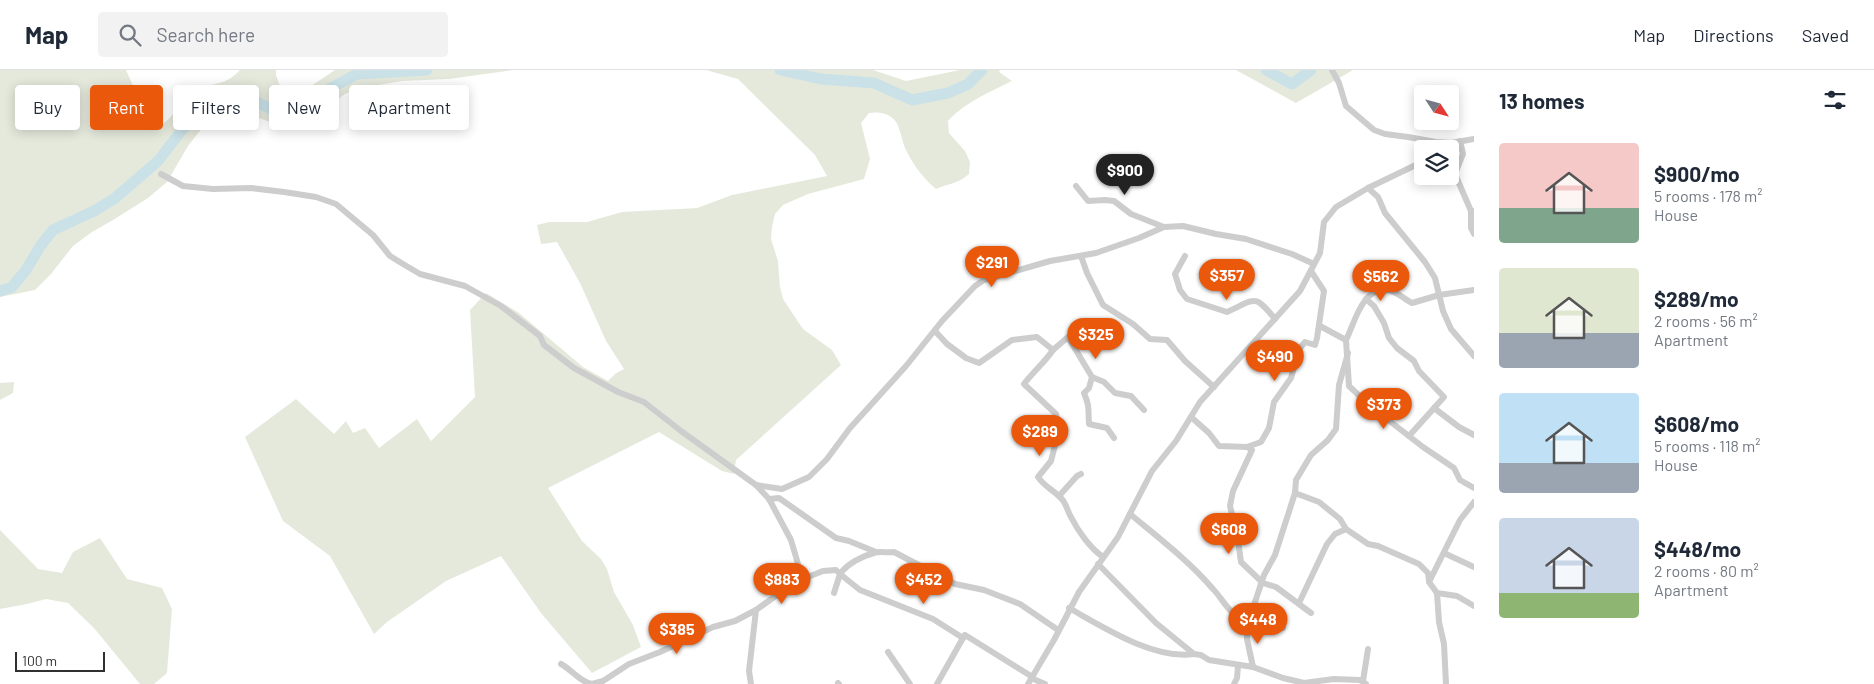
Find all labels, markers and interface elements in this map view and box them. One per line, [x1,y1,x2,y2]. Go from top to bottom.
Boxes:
search box [98,12,448,57]
text: Map [25,20,68,49]
icon: search [116,21,144,49]
text: Search here [156,23,255,46]
text: Map [1633,24,1665,46]
text: Directions [1693,24,1774,46]
text: Saved [1802,24,1849,46]
chip: Buy [15,85,80,130]
chip: Rent [90,85,163,130]
chip: Filters [173,85,259,130]
chip: New [269,85,339,130]
chip: Apartment [349,85,469,130]
north arrow [1414,85,1459,130]
map controls [1414,85,1459,185]
icon: filters [1821,86,1849,114]
text: 13 homes [1499,88,1584,113]
button: layers [1414,140,1459,185]
pin: $900 [1095,154,1155,196]
text: $900 [1107,160,1143,179]
text: $900/mo [1654,161,1740,186]
icon: home [1539,163,1599,223]
text: 5 rooms · 178 m² [1654,186,1762,205]
text: House [1654,205,1698,224]
pin: $291 [962,246,1022,288]
text: $291 [976,252,1008,271]
pin: $357 [1197,258,1257,301]
pin: $562 [1351,260,1411,302]
text: $357 [1210,265,1244,284]
text: $562 [1363,266,1399,285]
text: $289/mo [1654,286,1739,311]
icon: home [1539,288,1599,348]
text: 2 rooms · 56 m² [1654,311,1758,330]
pin: $325 [1066,318,1126,360]
text: $325 [1078,324,1114,343]
text: Apartment [1654,330,1729,349]
pin: $490 [1245,340,1305,382]
text: $490 [1257,346,1293,365]
pin: $373 [1354,388,1414,430]
text: $373 [1367,394,1401,413]
text: $608/mo [1654,411,1739,436]
icon: home [1539,413,1599,473]
pin: $289 [1010,414,1070,457]
text: $289 [1022,421,1058,440]
text: 5 rooms · 118 m² [1654,436,1761,455]
text: House [1654,455,1698,474]
pin: $608 [1199,512,1259,555]
text: $608 [1211,519,1247,538]
text: $448/mo [1654,536,1741,561]
icon: home [1539,538,1599,598]
text: 2 rooms · 80 m² [1654,561,1759,580]
pin: $883 [752,562,812,605]
pin: $452 [894,562,954,605]
text: $883 [764,569,800,588]
text: $452 [906,569,942,588]
text: Apartment [1654,580,1729,599]
pin: $448 [1228,602,1288,645]
text: $448 [1239,609,1277,628]
pin: $385 [647,612,707,655]
text: $385 [659,619,695,638]
scale bar [15,649,105,672]
text: 100 m [22,652,57,669]

